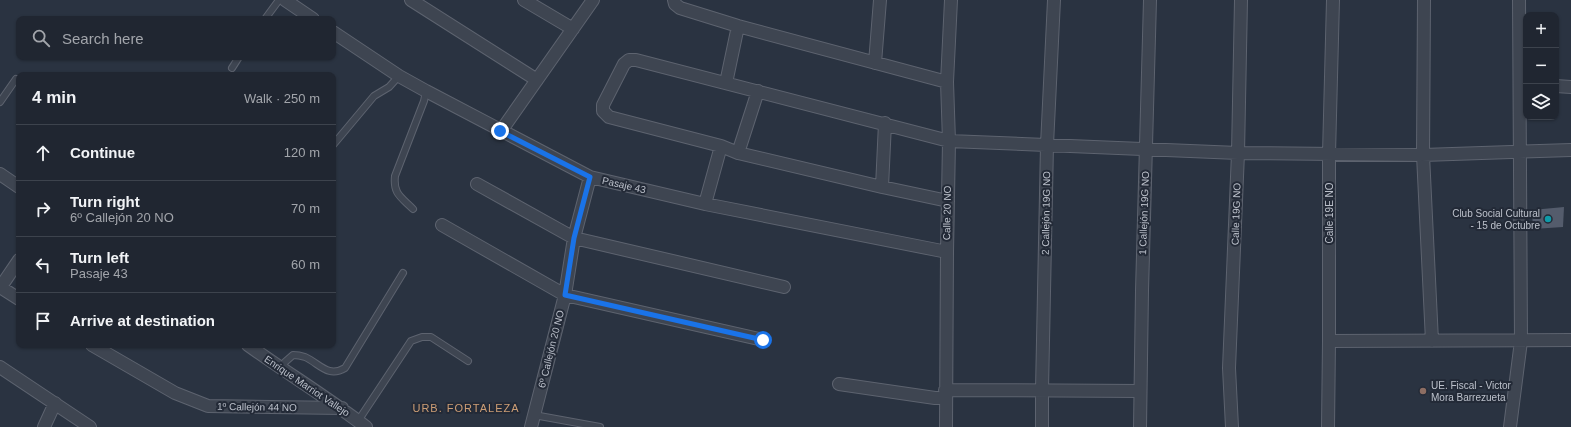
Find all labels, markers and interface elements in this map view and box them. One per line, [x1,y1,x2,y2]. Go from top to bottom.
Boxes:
map controls [1523,12,1559,120]
button: + [1523,12,1559,48]
search box [16,16,336,60]
icon: search [30,27,52,49]
text: Search here [62,30,144,47]
button: − [1523,48,1559,84]
button: layers [1523,84,1559,120]
text: 4 min [32,88,76,107]
text: Walk · 250 m [244,91,320,106]
route end [491,122,509,140]
icon: ahead [32,142,54,164]
text: Continue [70,144,135,161]
text: 120 m [284,145,320,160]
street label: 2 Callejón 19G NO [1040,171,1052,255]
street label: 1 Callejón 19G NO [1137,171,1151,255]
street label: Pasaje 43 [601,175,647,195]
street label: Calle 19G NO [1229,182,1243,245]
street label: Calle 19E NO [1324,182,1335,244]
street label: Calle 20 NO [941,185,953,240]
text: Turn right [70,193,140,210]
icon: right [32,198,54,220]
text: 70 m [291,201,320,216]
place label: Club Social Cultural - 15 de Octubre [1452,208,1540,231]
text: 6º Callejón 20 NO [70,210,174,225]
marker: Club Social Cultural - 15 de Octubre [1543,214,1553,224]
text: Turn left [70,249,129,266]
icon: left [32,254,54,276]
text: 60 m [291,257,320,272]
text: Pasaje 43 [70,266,128,281]
street label: 6º Callejón 20 NO [536,309,566,389]
icon: arrive [32,310,54,332]
text: Arrive at destination [70,312,215,329]
route start [754,331,772,349]
street label: Enrique Marriot Vallejo [262,353,352,419]
place label: UE. Fiscal - Victor Mora Barrezueta [1431,380,1511,403]
marker: UE. Fiscal - Victor Mora Barrezueta [1418,386,1428,396]
street label: 1º Callejón 44 NO [217,401,297,413]
district label: URB. FORTALEZA [412,402,520,414]

